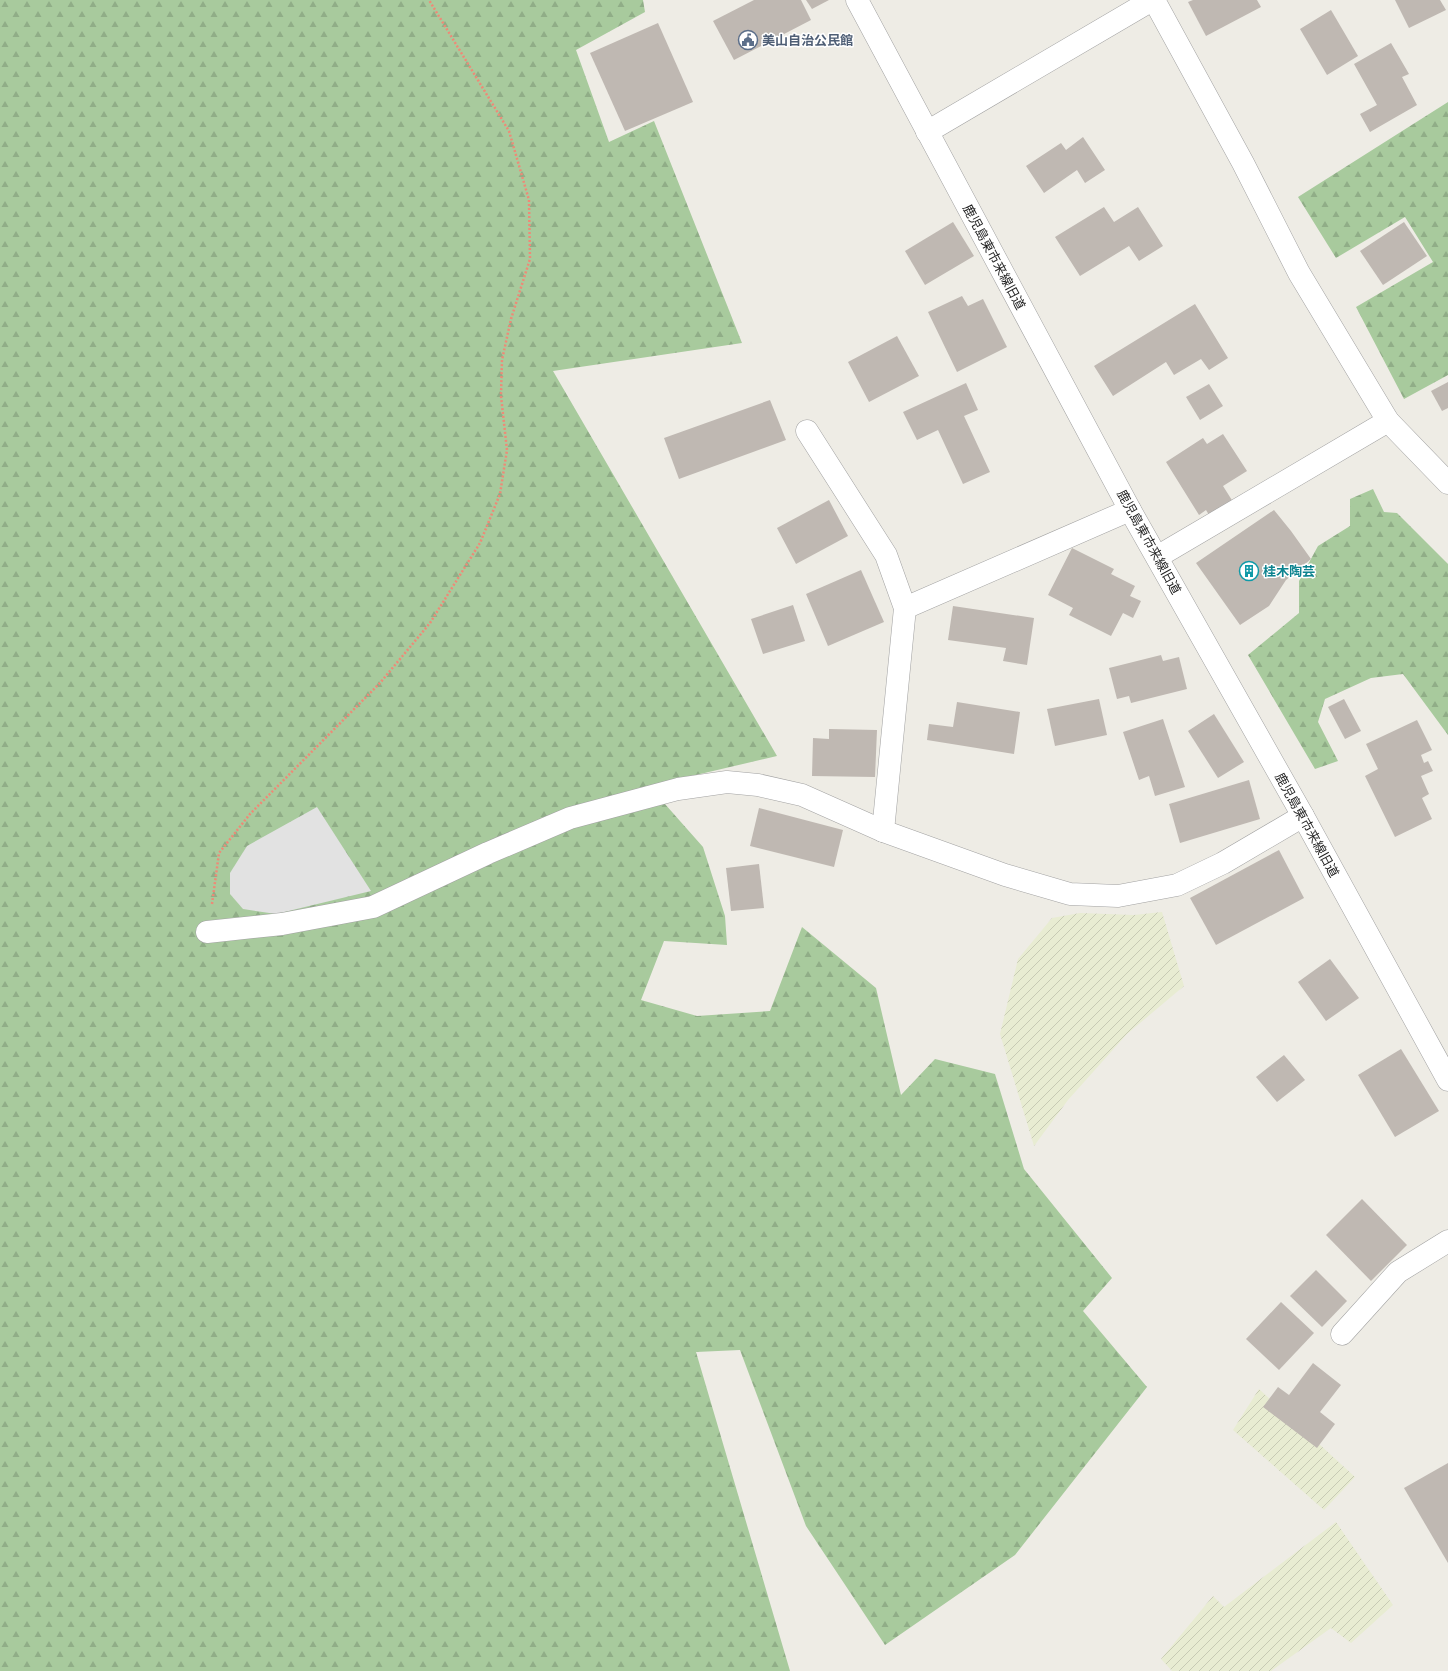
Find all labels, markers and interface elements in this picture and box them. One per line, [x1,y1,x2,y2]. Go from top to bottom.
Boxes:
public building icon: 美山自治公民館 [737,29,759,51]
place label: 美山自治公民館 [762,33,853,48]
street label: 鹿児島東市来線旧道 [960,202,1028,312]
street label: 鹿児島東市来線旧道 [1114,487,1184,597]
building icon: 桂木陶芸 [1238,560,1260,582]
place label: 桂木陶芸 [1263,564,1315,579]
street label: 鹿児島東市来線旧道 [1272,770,1342,880]

